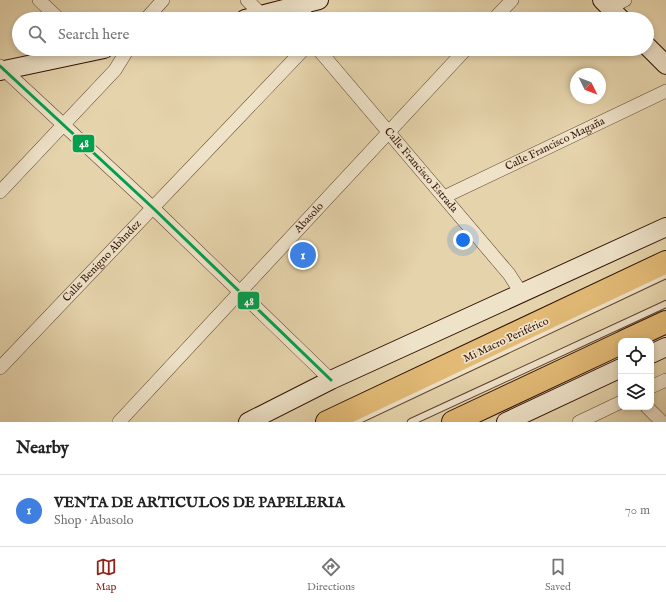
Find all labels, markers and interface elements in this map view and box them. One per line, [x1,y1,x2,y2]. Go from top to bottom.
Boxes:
search box [12,12,654,56]
icon: search [26,23,48,45]
text: Search here [58,25,129,44]
north arrow [570,68,606,104]
street label: Calle Francisco Magaña [503,114,607,174]
street label: Calle Francisco Estrada [381,125,461,216]
line badge: 48 [72,134,95,153]
text: 48 [78,137,89,151]
street label: Abasolo [291,199,327,237]
street label: Calle Benigno Abùndez [60,217,145,305]
your location [453,230,473,250]
pin: 1 [290,240,316,270]
line badge: 48 [237,291,260,310]
text: 48 [243,295,254,309]
street label: Mi Macro Periférico [461,314,551,366]
map controls [618,338,654,410]
button: locate [618,338,654,374]
button: layers [618,374,654,410]
text: Nearby [16,438,69,459]
text: VENTA DE ARTICULOS DE PAPELERIA [54,493,345,512]
text: 1 [27,502,31,519]
text: 70 m [625,502,650,519]
text: Shop · Abasolo [54,512,134,529]
tab: Map [95,556,117,594]
tab: Directions [307,556,355,594]
tab: Saved [545,556,571,594]

